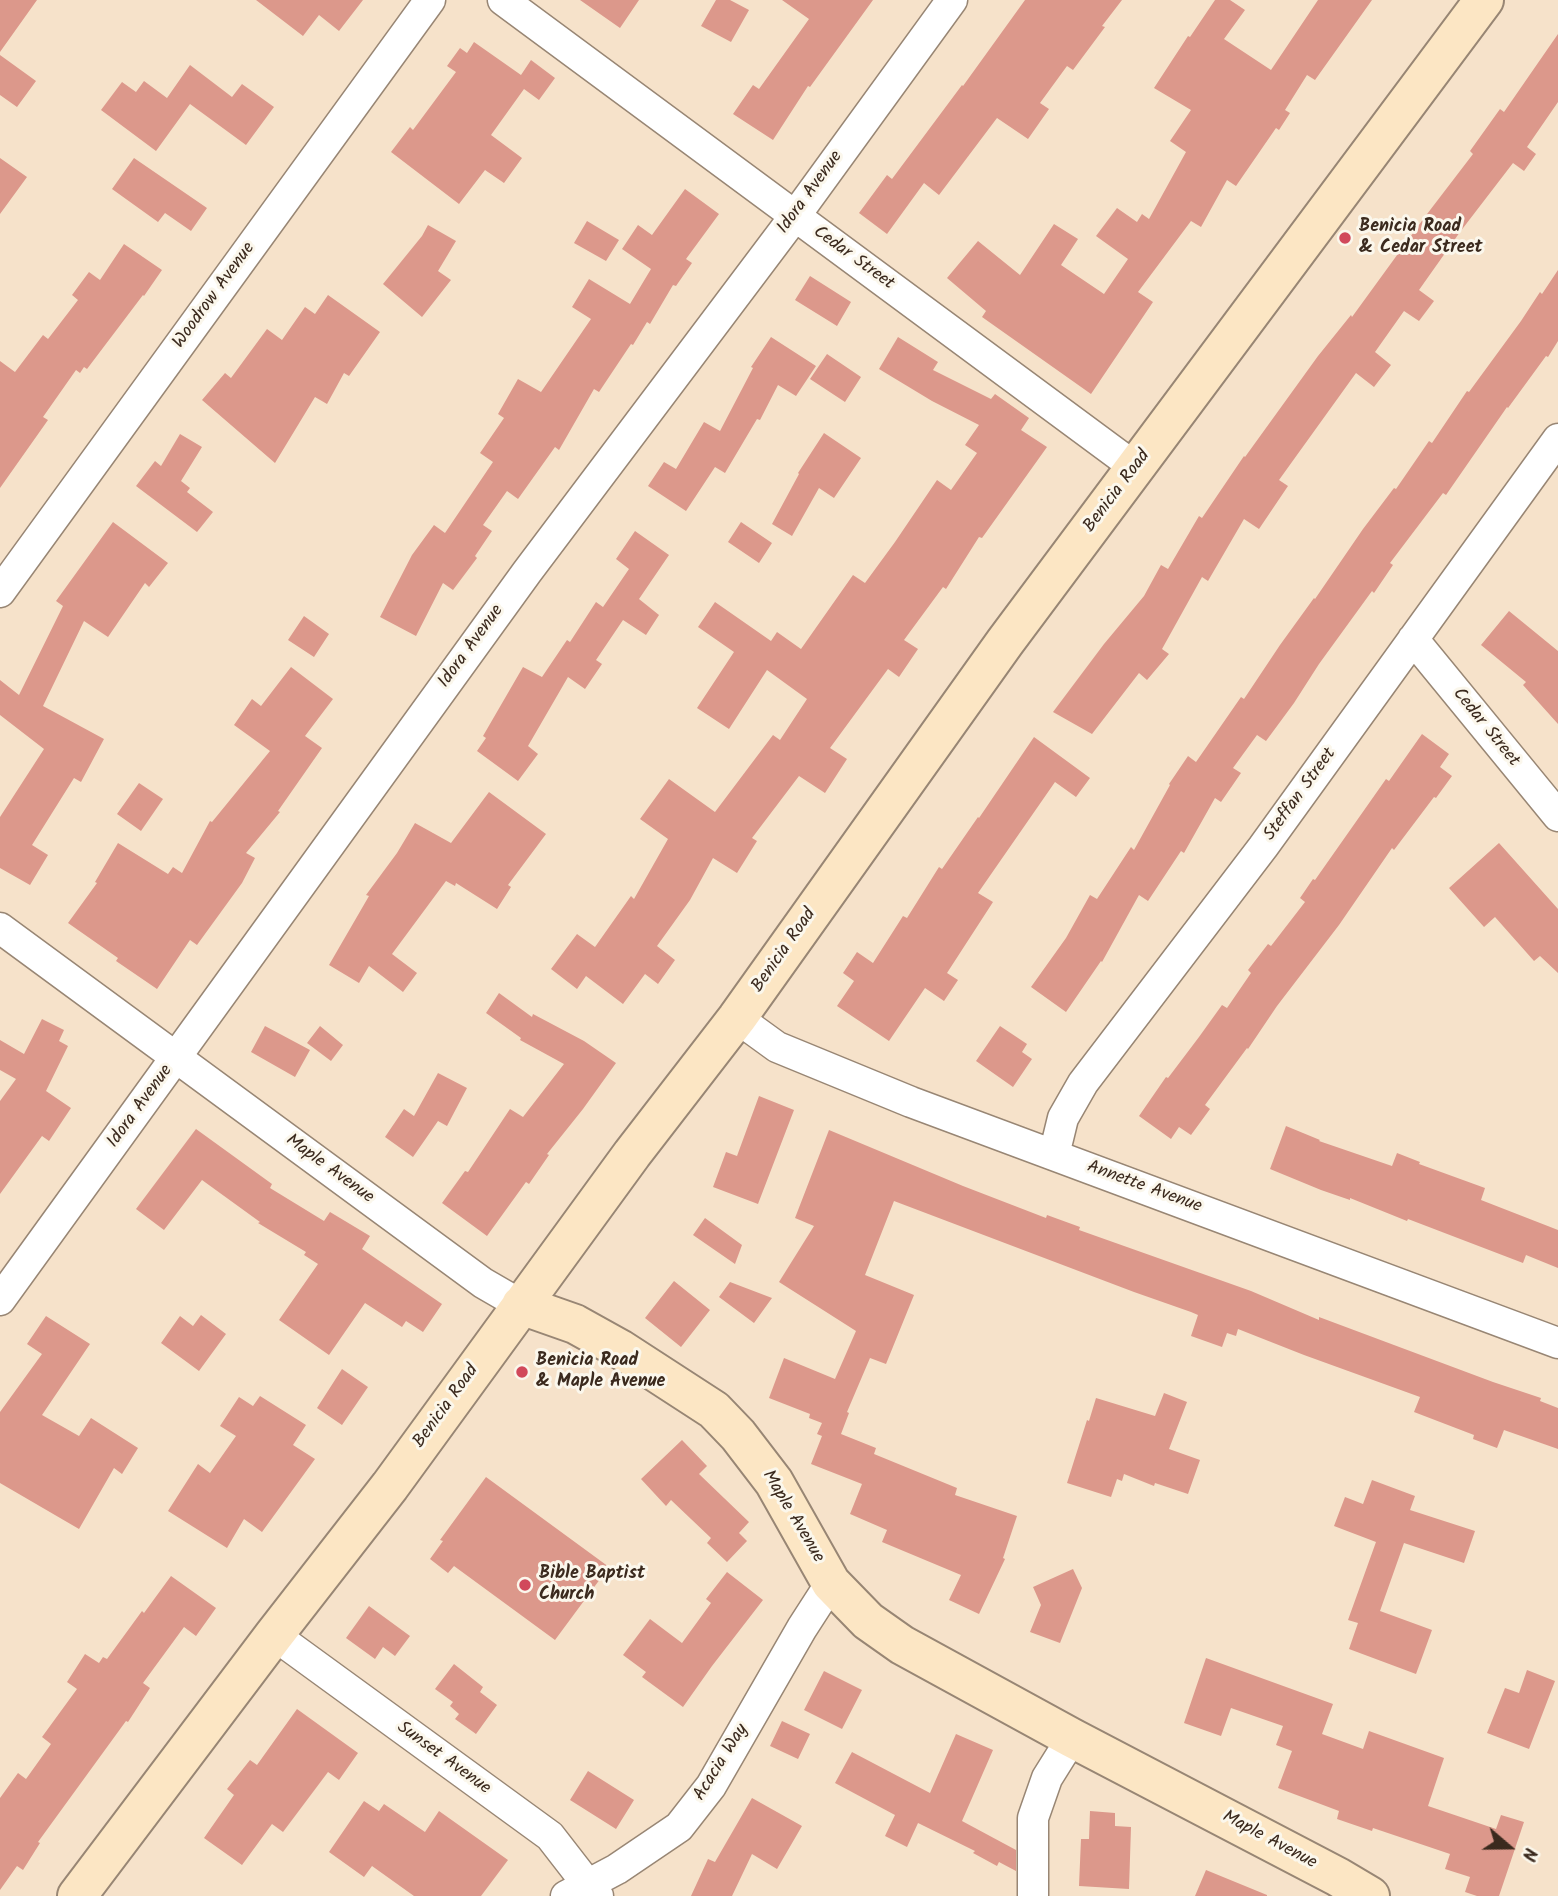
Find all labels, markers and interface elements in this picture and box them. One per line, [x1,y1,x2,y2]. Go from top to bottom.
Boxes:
street label: Idora Avenue [774,147,848,239]
place label: Benicia Road & Cedar Street [1359,217,1483,260]
street label: Cedar Street [808,222,898,296]
marker: Benicia Road & Cedar Street [1337,230,1353,246]
street label: Woodrow Avenue [169,239,261,353]
street label: Benicia Road [1080,447,1156,537]
street label: Idora Avenue [435,601,509,693]
street label: Cedar Street [1447,684,1523,772]
street label: Steffan Street [1260,745,1342,845]
street label: Benicia Road [748,905,822,997]
street label: Idora Avenue [104,1061,178,1153]
street label: Maple Avenue [281,1131,377,1209]
street label: Annette Avenue [1084,1157,1204,1219]
place label: Benicia Road & Maple Avenue [536,1351,665,1394]
street label: Benicia Road [410,1361,484,1453]
marker: Benicia Road & Maple Avenue [514,1364,530,1380]
street label: Maple Avenue [756,1467,828,1567]
place label: Bible Baptist Church [539,1564,645,1606]
marker: Bible Baptist Church [517,1577,533,1593]
street label: Sunset Avenue [392,1718,494,1800]
street label: Acacia Way [690,1721,754,1805]
street label: Maple Avenue [1218,1807,1320,1875]
north arrow [1474,1812,1544,1882]
text: N [1513,1843,1545,1865]

